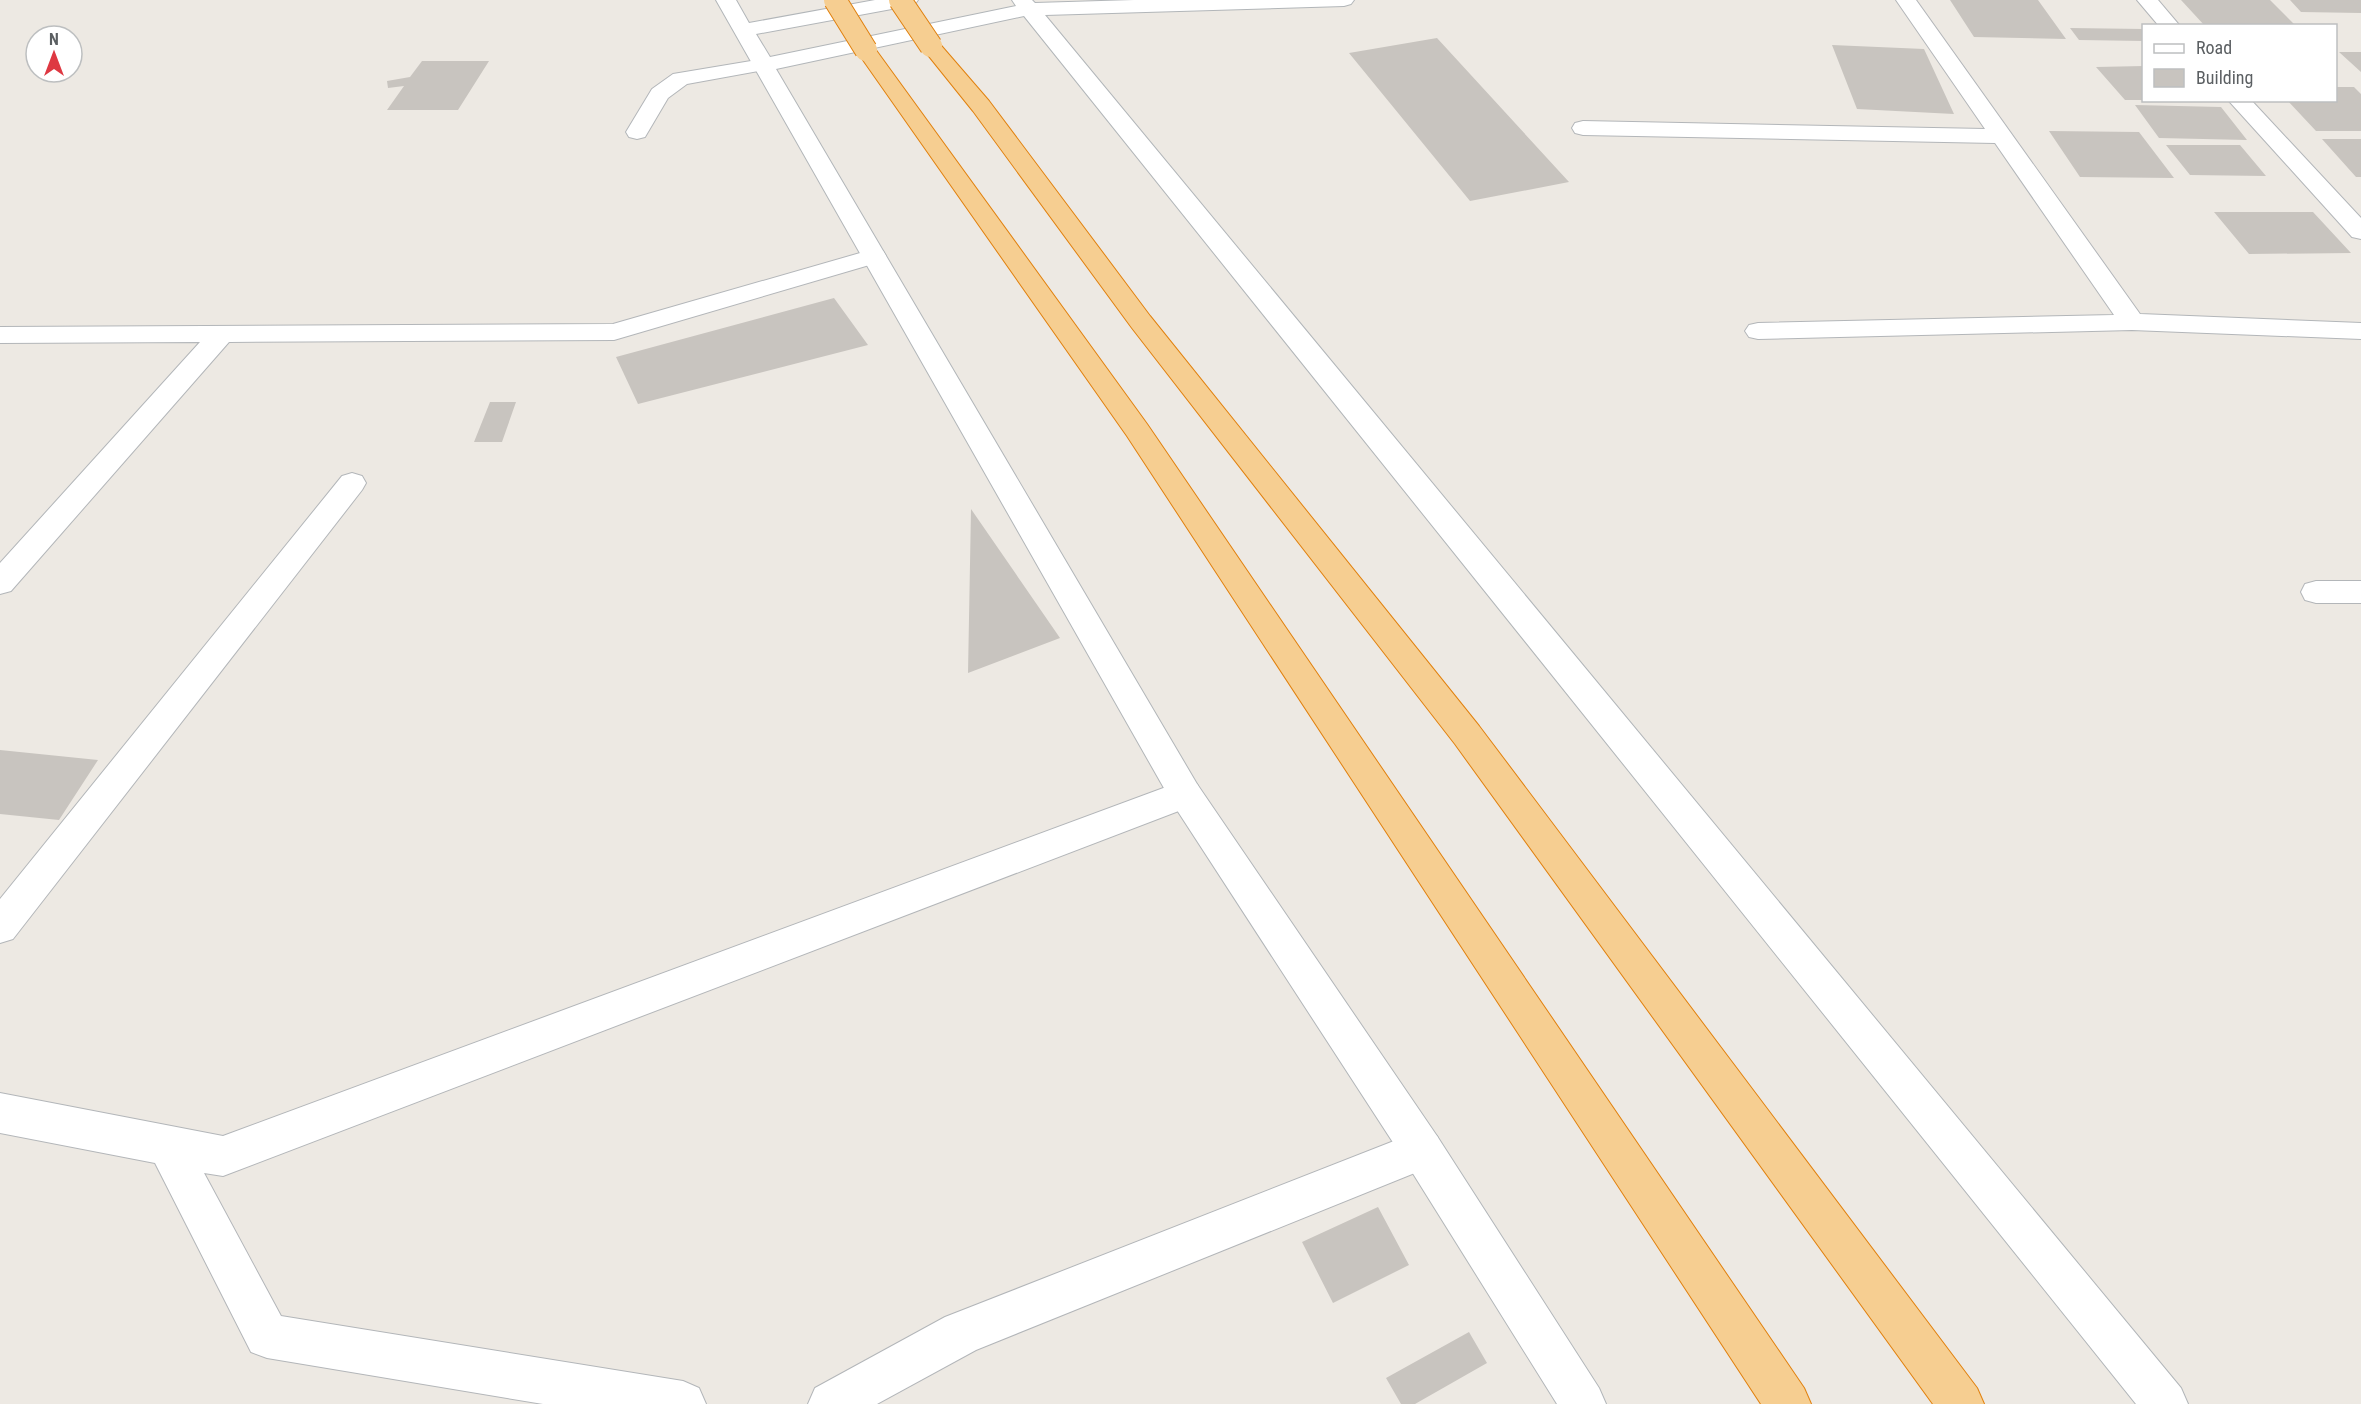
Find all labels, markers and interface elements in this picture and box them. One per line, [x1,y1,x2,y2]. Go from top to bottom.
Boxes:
north arrow [24,24,84,84]
legend [2142,24,2337,102]
text: N [49,30,59,49]
text: Road [2196,37,2232,58]
text: Building [2196,67,2253,88]

